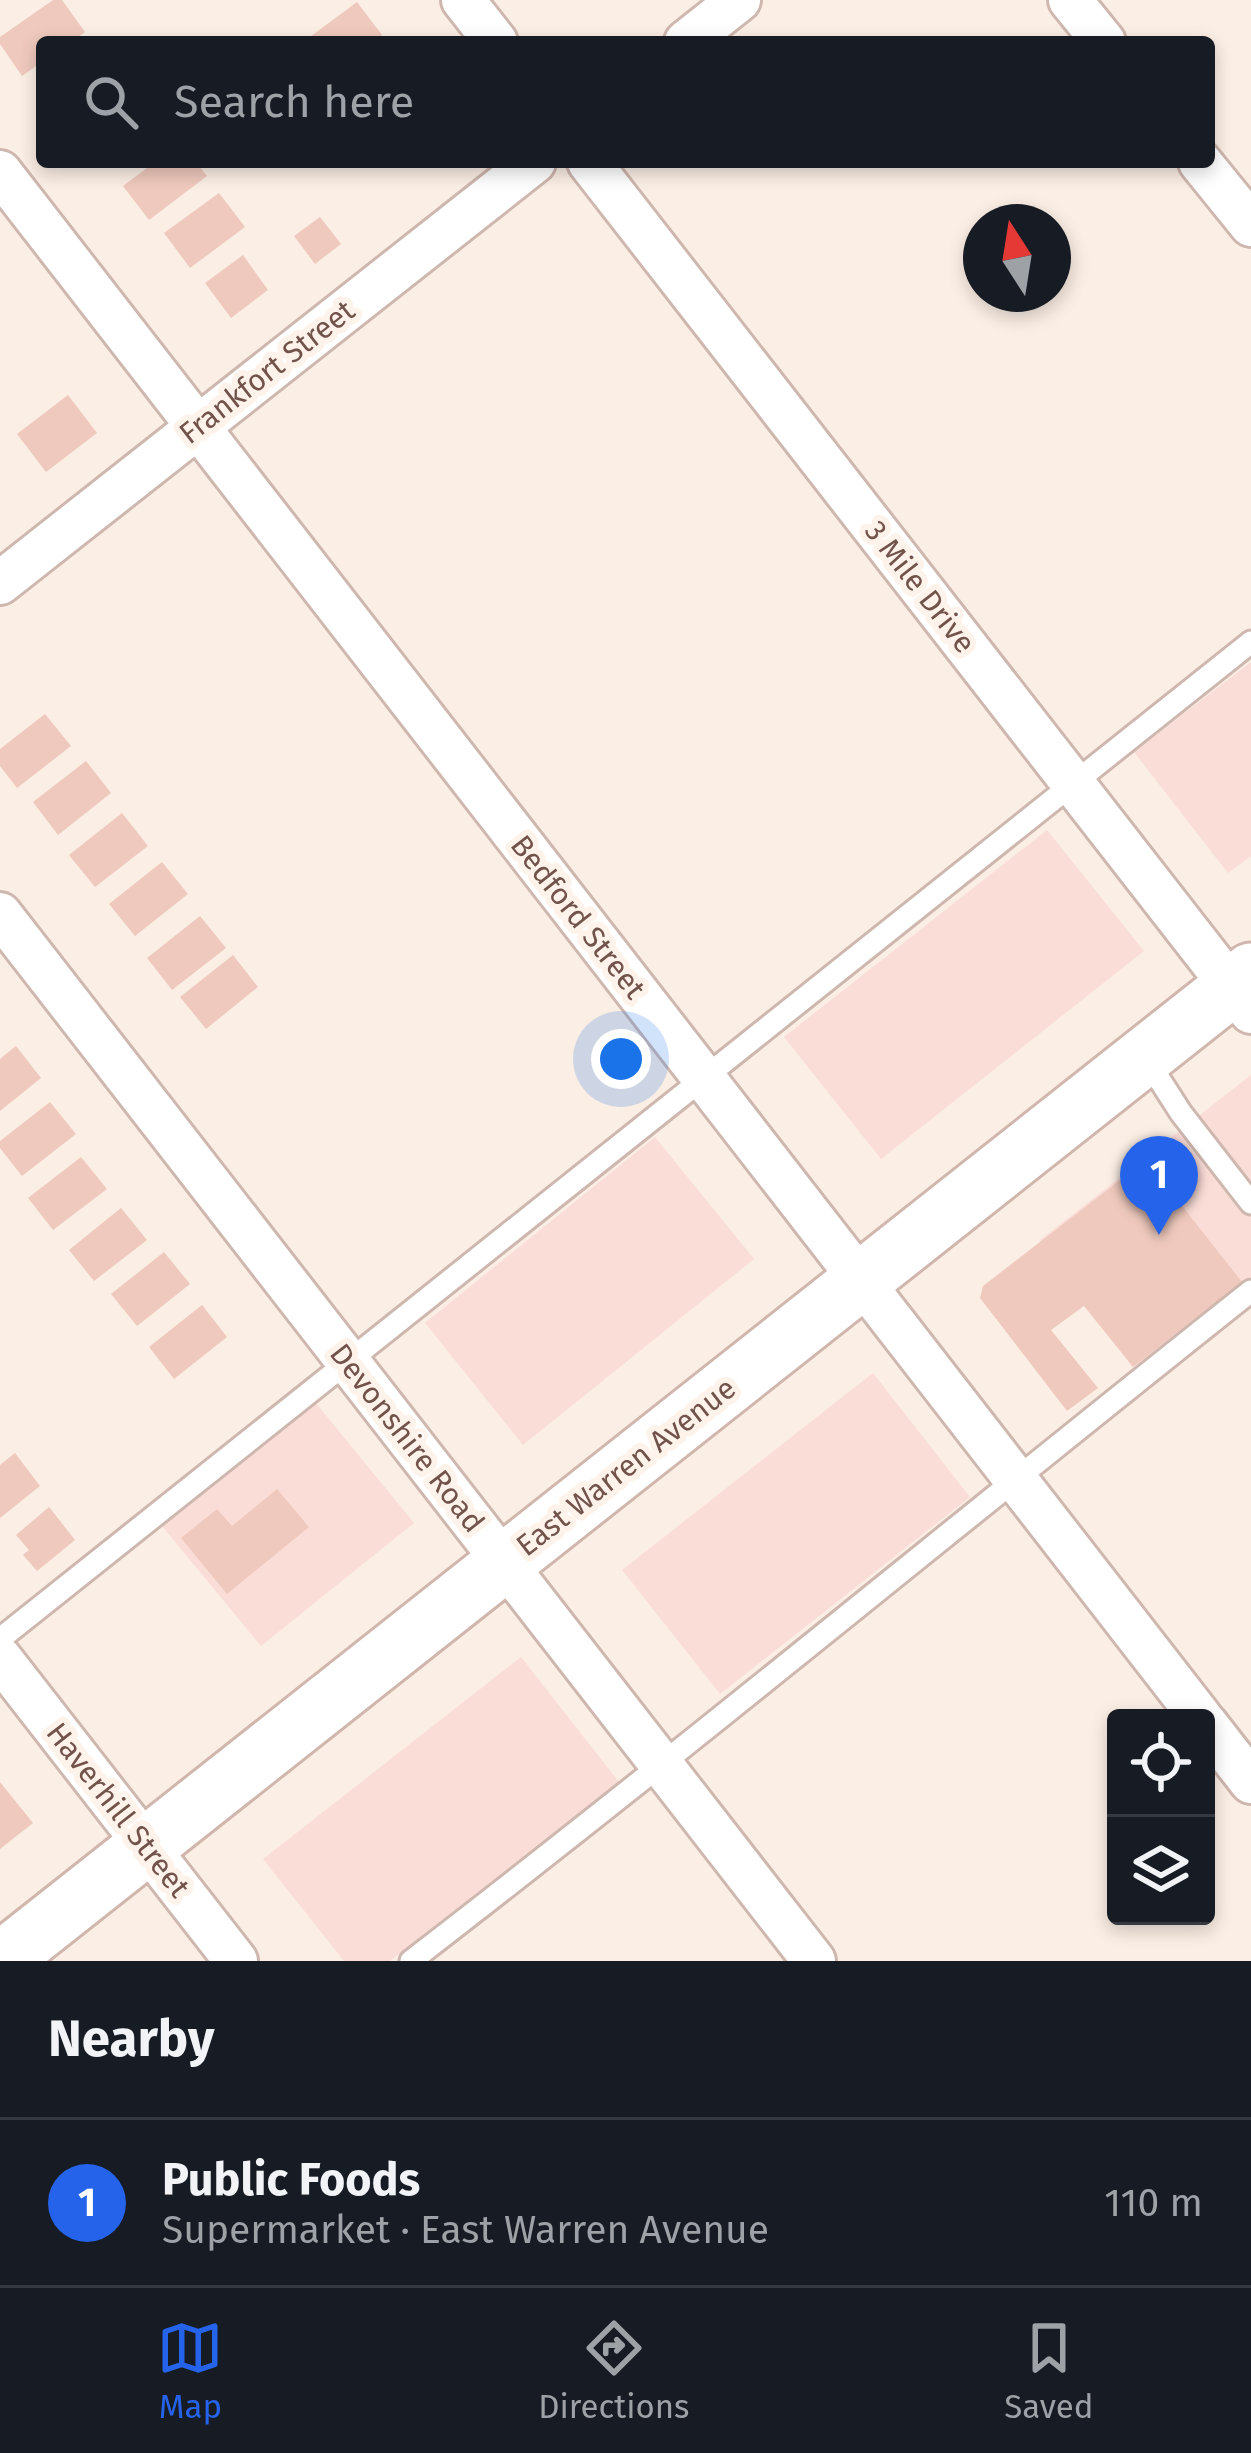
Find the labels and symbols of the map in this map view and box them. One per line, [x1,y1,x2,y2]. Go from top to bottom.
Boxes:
north arrow [963,204,1071,312]
street label: Frankfort Street [172,292,362,452]
street label: 3 Mile Drive [857,514,983,660]
street label: Bedford Street [503,828,653,1006]
your location [591,1029,651,1089]
pin: 1 [1120,1136,1198,1235]
street label: Devonshire Road [322,1336,492,1540]
street label: East Warren Avenue [509,1370,743,1564]
street label: Haverhill Street [39,1715,197,1905]

